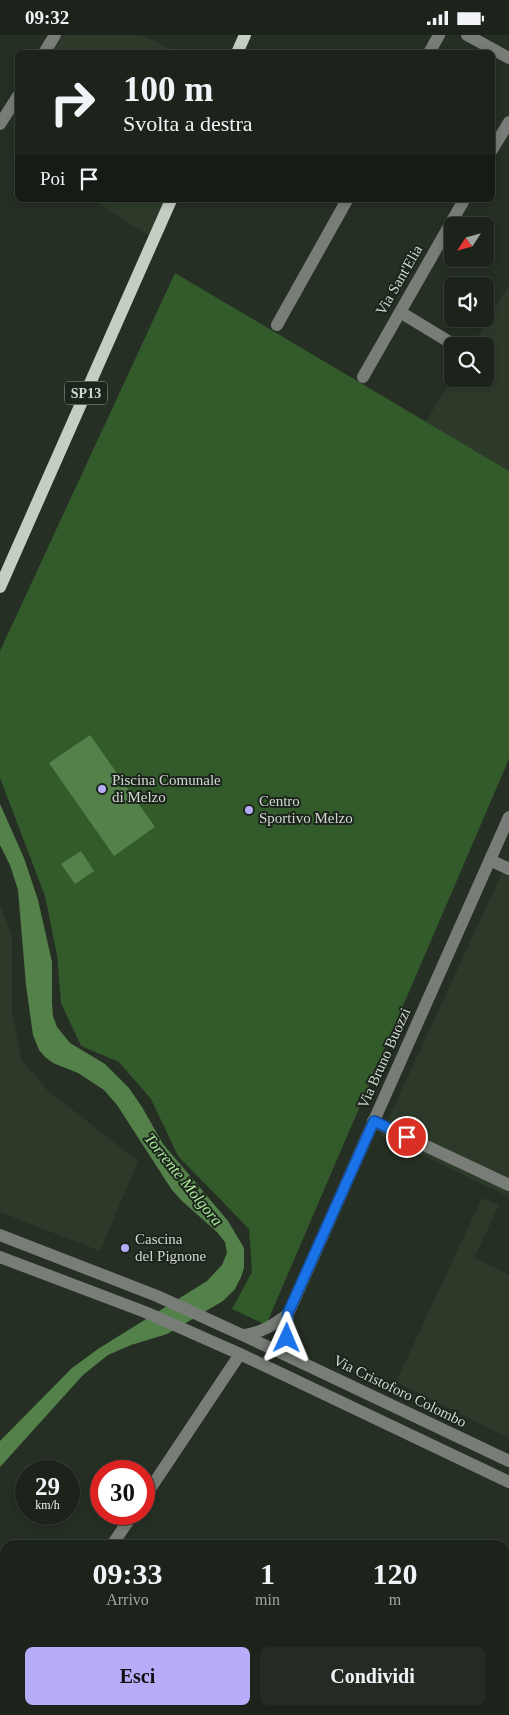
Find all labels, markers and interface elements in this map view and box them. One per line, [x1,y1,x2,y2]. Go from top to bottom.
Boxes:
text: 09:32 [25,7,69,28]
icon: right [40,70,105,135]
text: 100 m [123,70,213,109]
text: Svolta a destra [123,111,253,136]
icon: arrive [75,165,103,193]
text: Poi [40,168,65,189]
north arrow [444,217,494,267]
map controls [444,217,494,387]
street label: Via Sant'Elia [373,242,426,318]
button: sound [444,277,494,327]
button: search [444,337,494,387]
road number: SP13 [65,381,107,404]
place label: Piscina Comunale di Melzo [112,772,221,805]
marker: Piscina Comunale di Melzo [96,783,108,795]
place label: Centro Sportivo Melzo [259,793,353,826]
marker: Centro Sportivo Melzo [243,804,255,816]
street label: Via Bruno Buozzi [355,1005,413,1111]
pin [386,1116,428,1158]
icon: arrive [393,1123,421,1151]
water label: Torrente Molgora [140,1130,226,1230]
place label: Cascina del Pignone [135,1231,207,1264]
marker: Cascina del Pignone [119,1242,131,1254]
position arrow [260,1311,312,1363]
street label: Via Cristoforo Colombo [331,1352,469,1430]
speed limit sign: 30 [90,1460,155,1525]
text: 29 [35,1473,60,1500]
text: km/h [35,1498,60,1512]
text: 09:33 [93,1557,163,1590]
text: 1 [260,1557,275,1590]
text: 120 [372,1557,417,1590]
text: Arrivo [106,1591,149,1608]
text: min [255,1591,280,1608]
text: m [389,1591,401,1608]
button: Esci [25,1647,250,1705]
button: Condividi [260,1647,485,1705]

